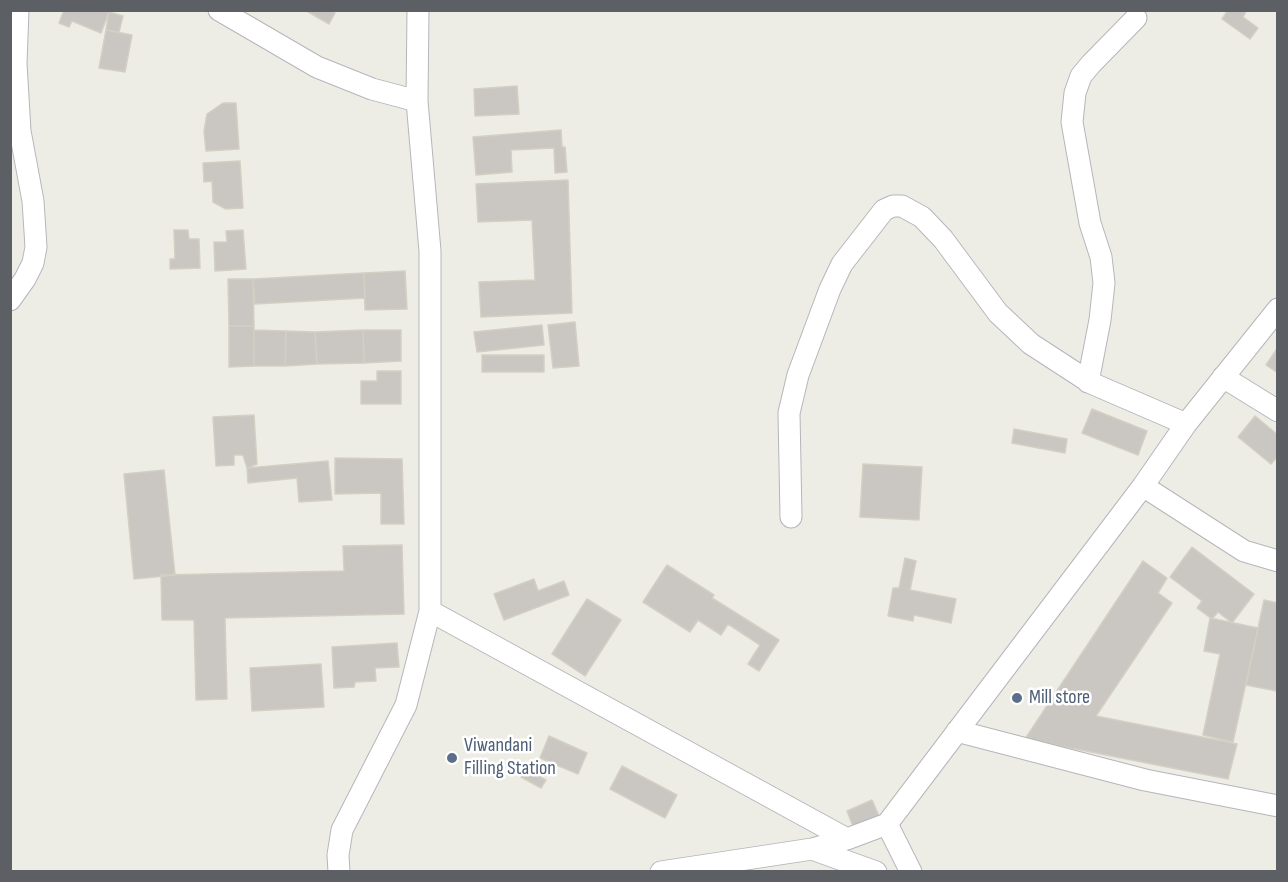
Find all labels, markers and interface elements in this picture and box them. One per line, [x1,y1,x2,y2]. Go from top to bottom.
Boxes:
place label: Mill store [1029,686,1090,710]
marker: Mill store [1010,691,1024,705]
place label: Viwandani Filling Station [464,734,556,781]
marker: Viwandani Filling Station [445,751,459,765]

